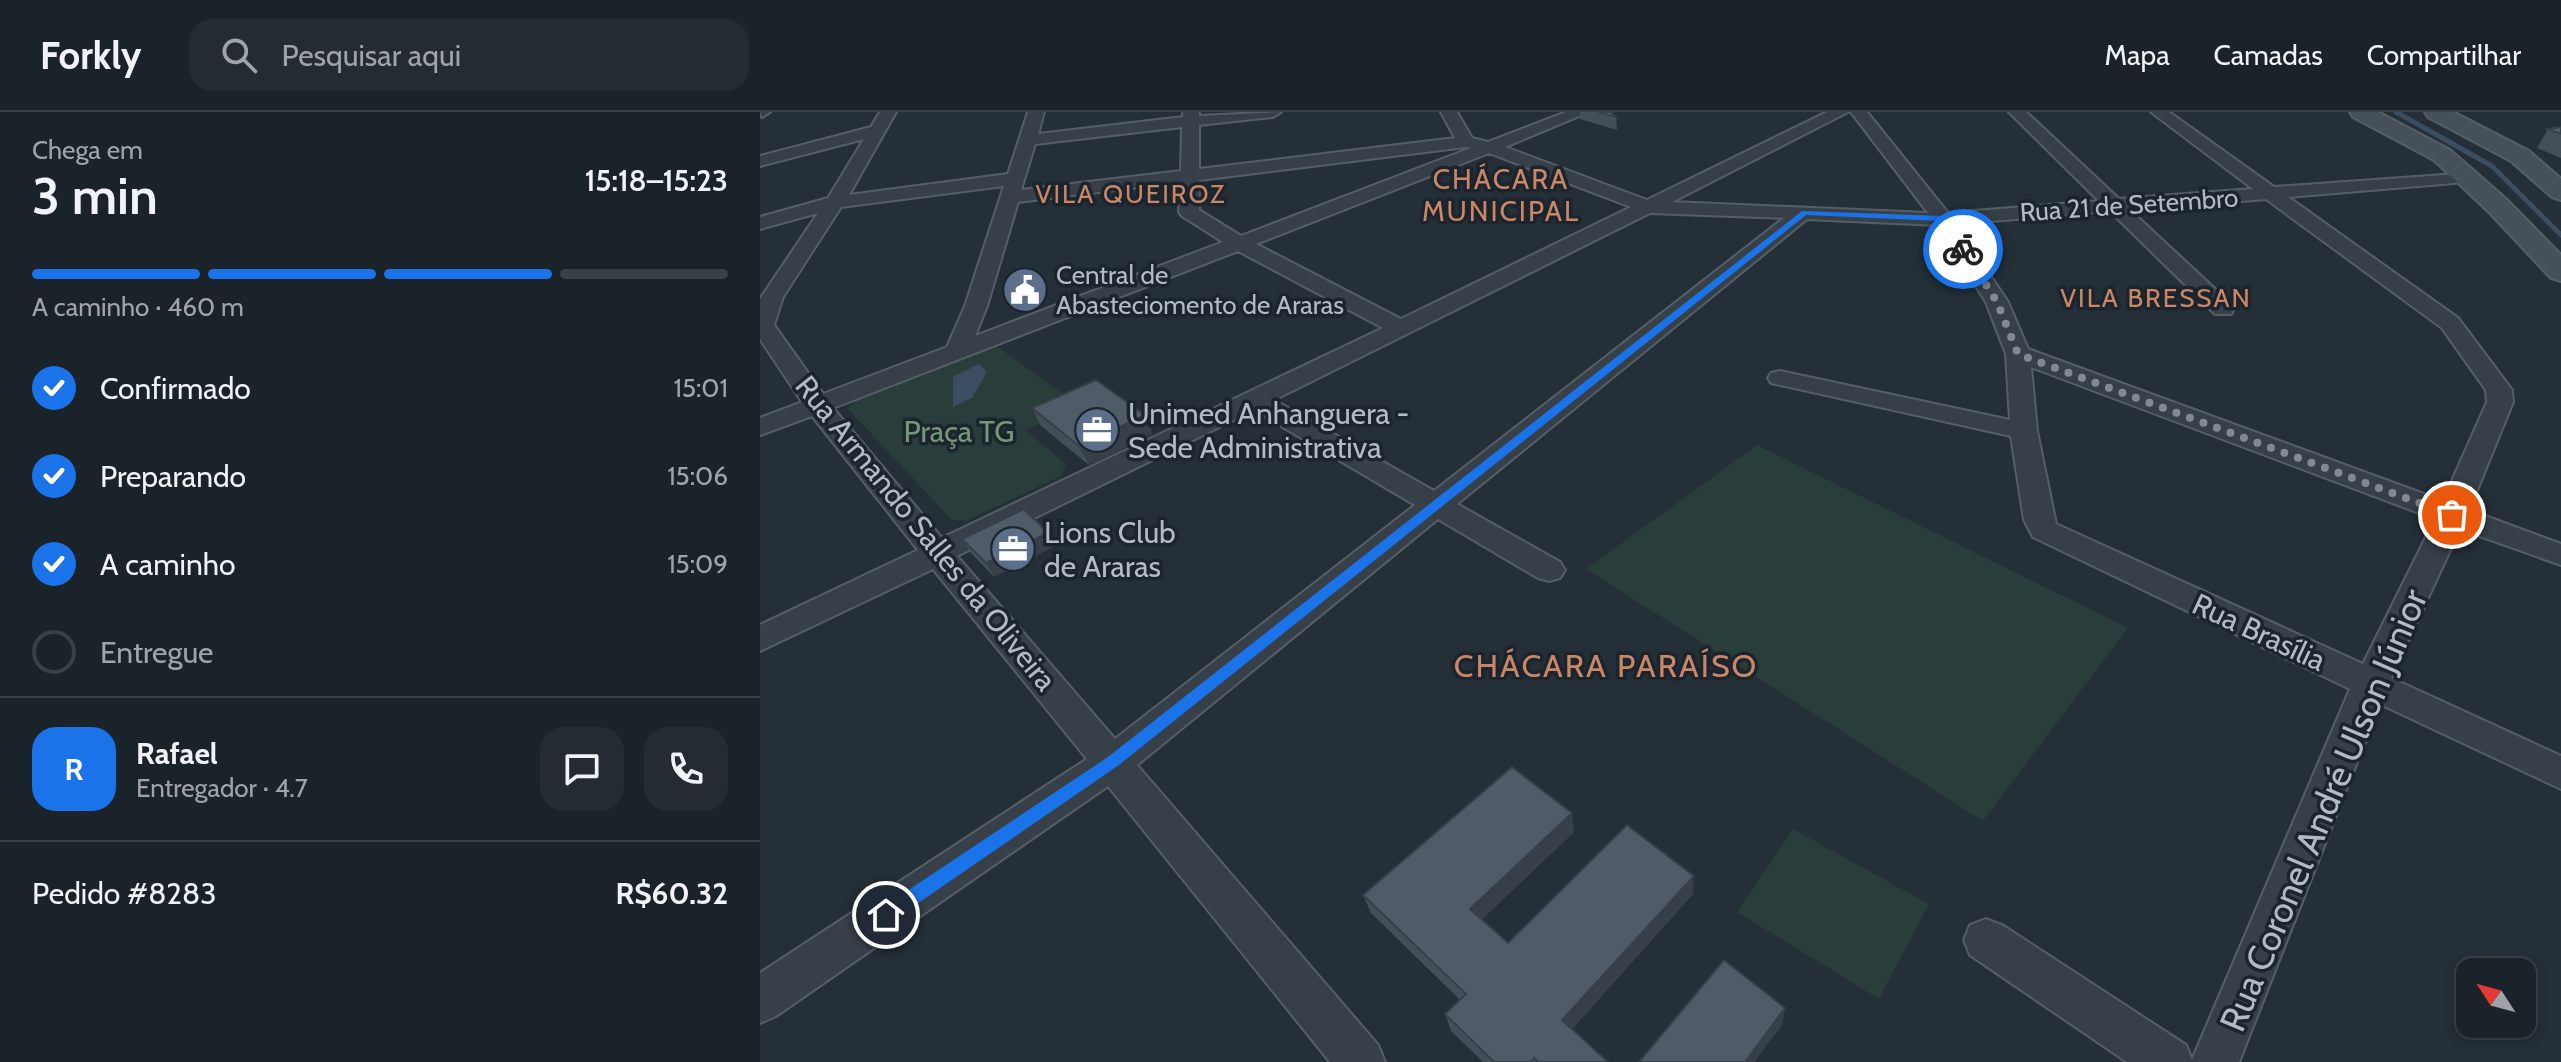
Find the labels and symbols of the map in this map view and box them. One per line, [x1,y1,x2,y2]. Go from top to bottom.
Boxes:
district label: CHÁCARA MUNICIPAL [1422,162,1580,228]
district label: VILA QUEIROZ [1036,178,1226,210]
street label: Rua 21 de Setembro [2019,181,2239,229]
courier [1923,209,2003,289]
place label: Central de Abasteciomento de Araras [1056,259,1344,321]
public building icon: Central de Abasteciomento de Araras [1001,266,1049,314]
district label: VILA BRESSAN [2060,282,2252,314]
street label: Rua Armando Salles da Oliveira [788,368,1065,698]
place label: Unimed Anhanguera - Sede Administrativa [1128,395,1409,466]
office icon: Unimed Anhanguera - Sede Administrativa [1073,406,1121,454]
park label: Praça TG [904,413,1014,450]
pin [2418,481,2486,549]
place label: Lions Club de Araras [1044,514,1176,585]
office icon: Lions Club de Araras [989,525,1037,573]
street label: Rua Coronel André Ulson Júnior [2210,582,2437,1038]
street label: Rua Brasília [2187,585,2332,679]
district label: CHÁCARA PARAÍSO [1454,646,1758,685]
pin [852,881,920,949]
north arrow [2456,958,2536,1038]

